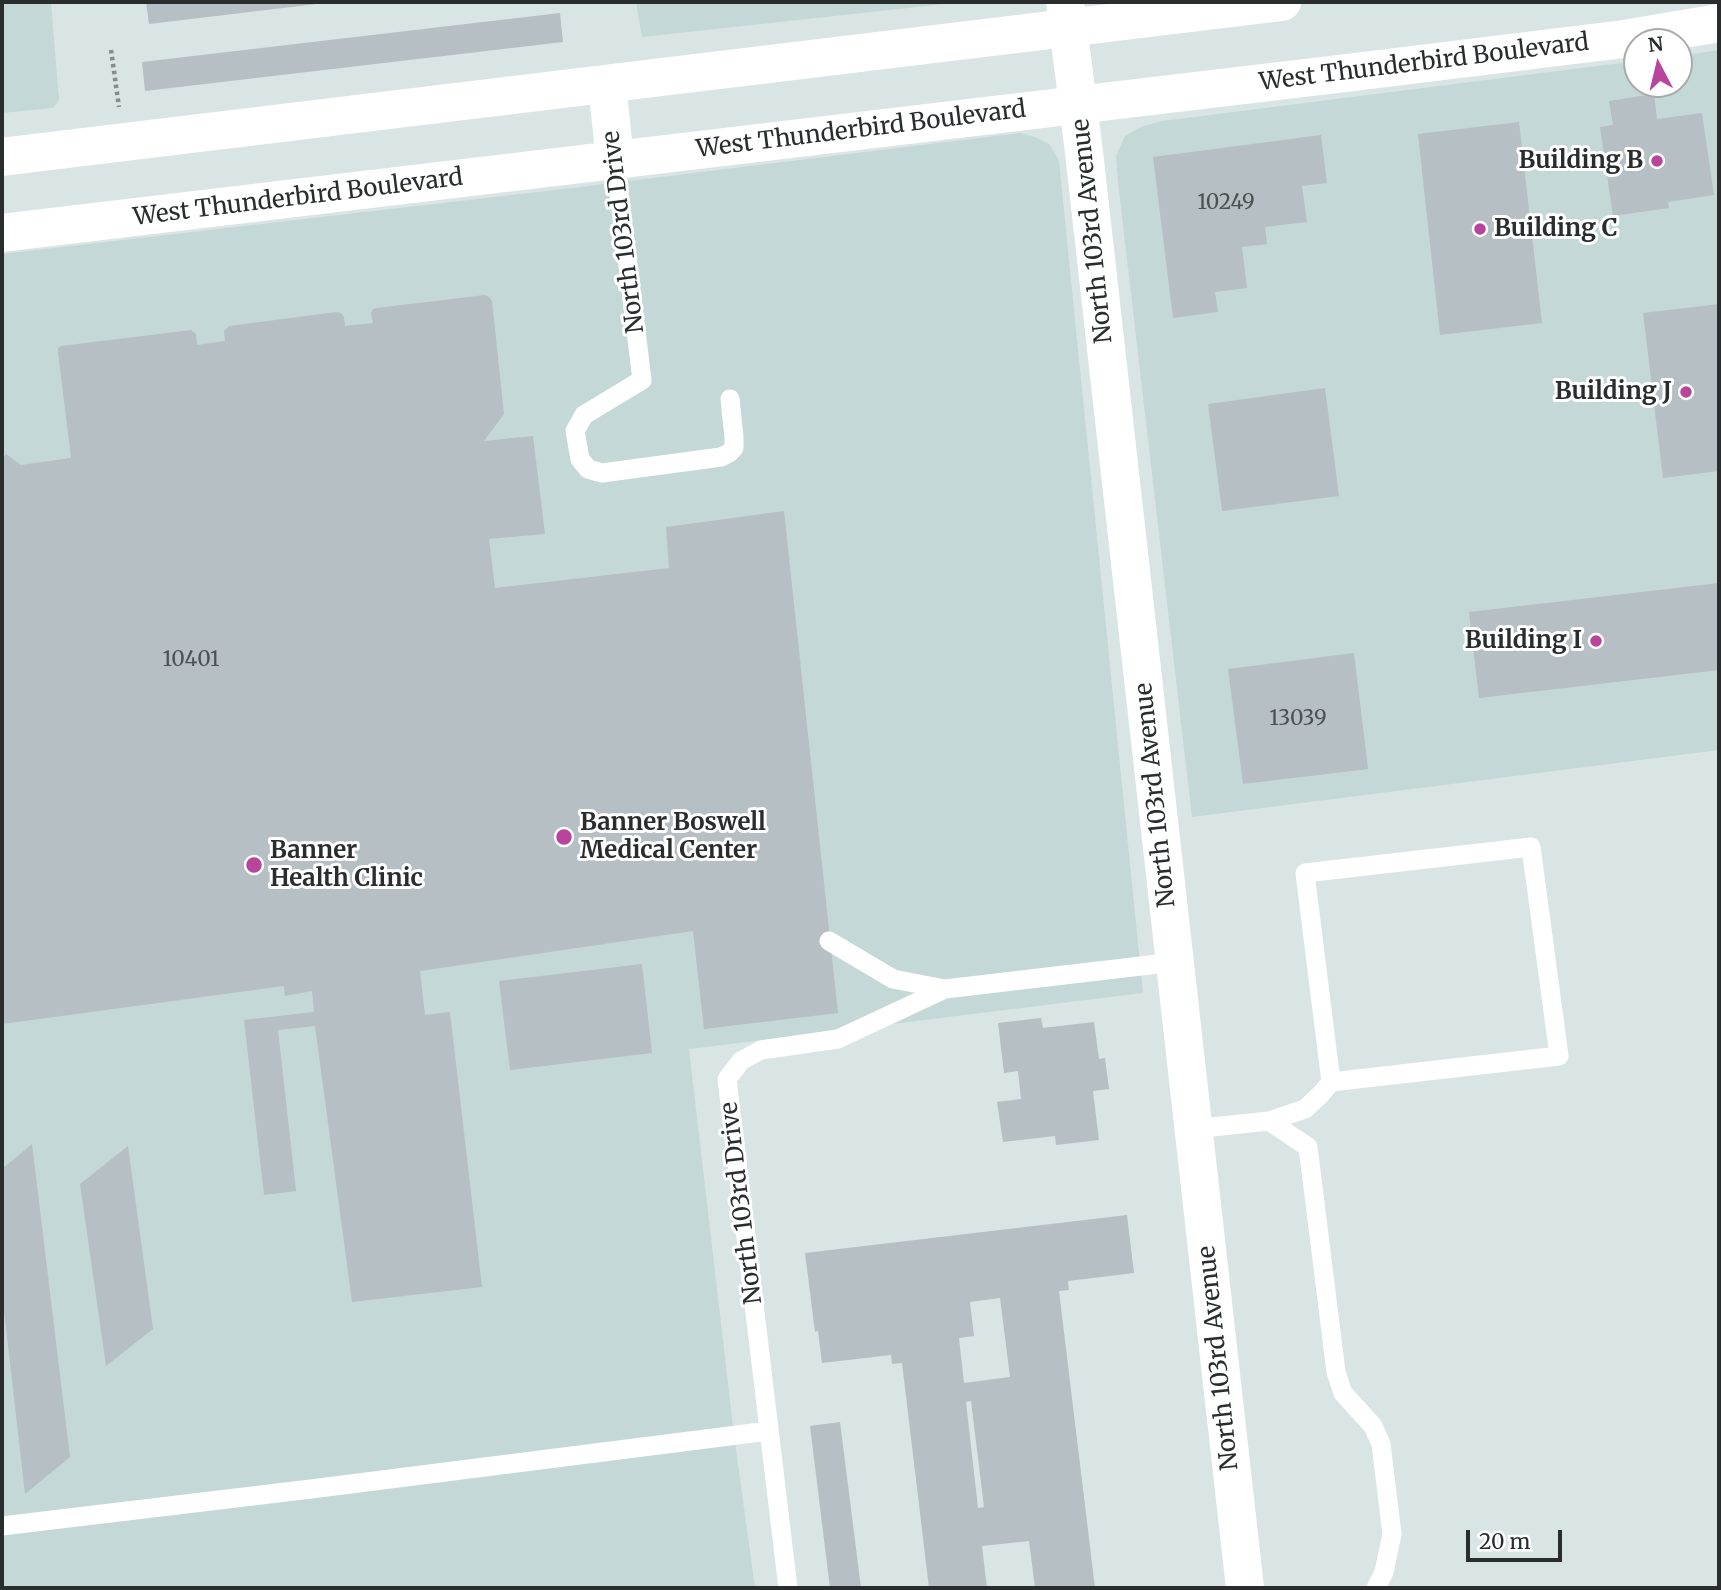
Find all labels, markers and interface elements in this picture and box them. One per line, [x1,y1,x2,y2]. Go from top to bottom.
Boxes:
street label: West Thunderbird Boulevard [1258,28,1590,98]
north arrow [1623,28,1693,98]
text: N [1647,31,1665,57]
street label: West Thunderbird Boulevard [695,95,1027,165]
street label: North 103rd Avenue [1067,117,1119,345]
street label: North 103rd Drive [597,129,651,335]
place label: Building B [1519,147,1643,175]
marker: Building B [1649,153,1665,169]
street label: West Thunderbird Boulevard [132,163,464,233]
house number: 10249 [1197,190,1255,216]
place label: Building C [1494,215,1618,243]
marker: Building C [1472,221,1488,237]
place label: Building J [1555,378,1672,406]
marker: Building J [1678,384,1694,400]
place label: Building I [1465,627,1582,655]
marker: Building I [1588,633,1604,649]
house number: 10401 [163,647,219,673]
street label: North 103rd Avenue [1130,681,1182,909]
house number: 13039 [1269,706,1327,732]
place label: Banner Boswell Medical Center [580,809,766,865]
marker: Banner Boswell Medical Center [554,827,574,847]
place label: Banner Health Clinic [270,837,423,893]
marker: Banner Health Clinic [244,855,264,875]
street label: North 103rd Drive [715,1100,769,1306]
street label: North 103rd Avenue [1193,1244,1245,1472]
scale bar [1469,1516,1565,1560]
text: 20 m [1479,1528,1530,1555]

